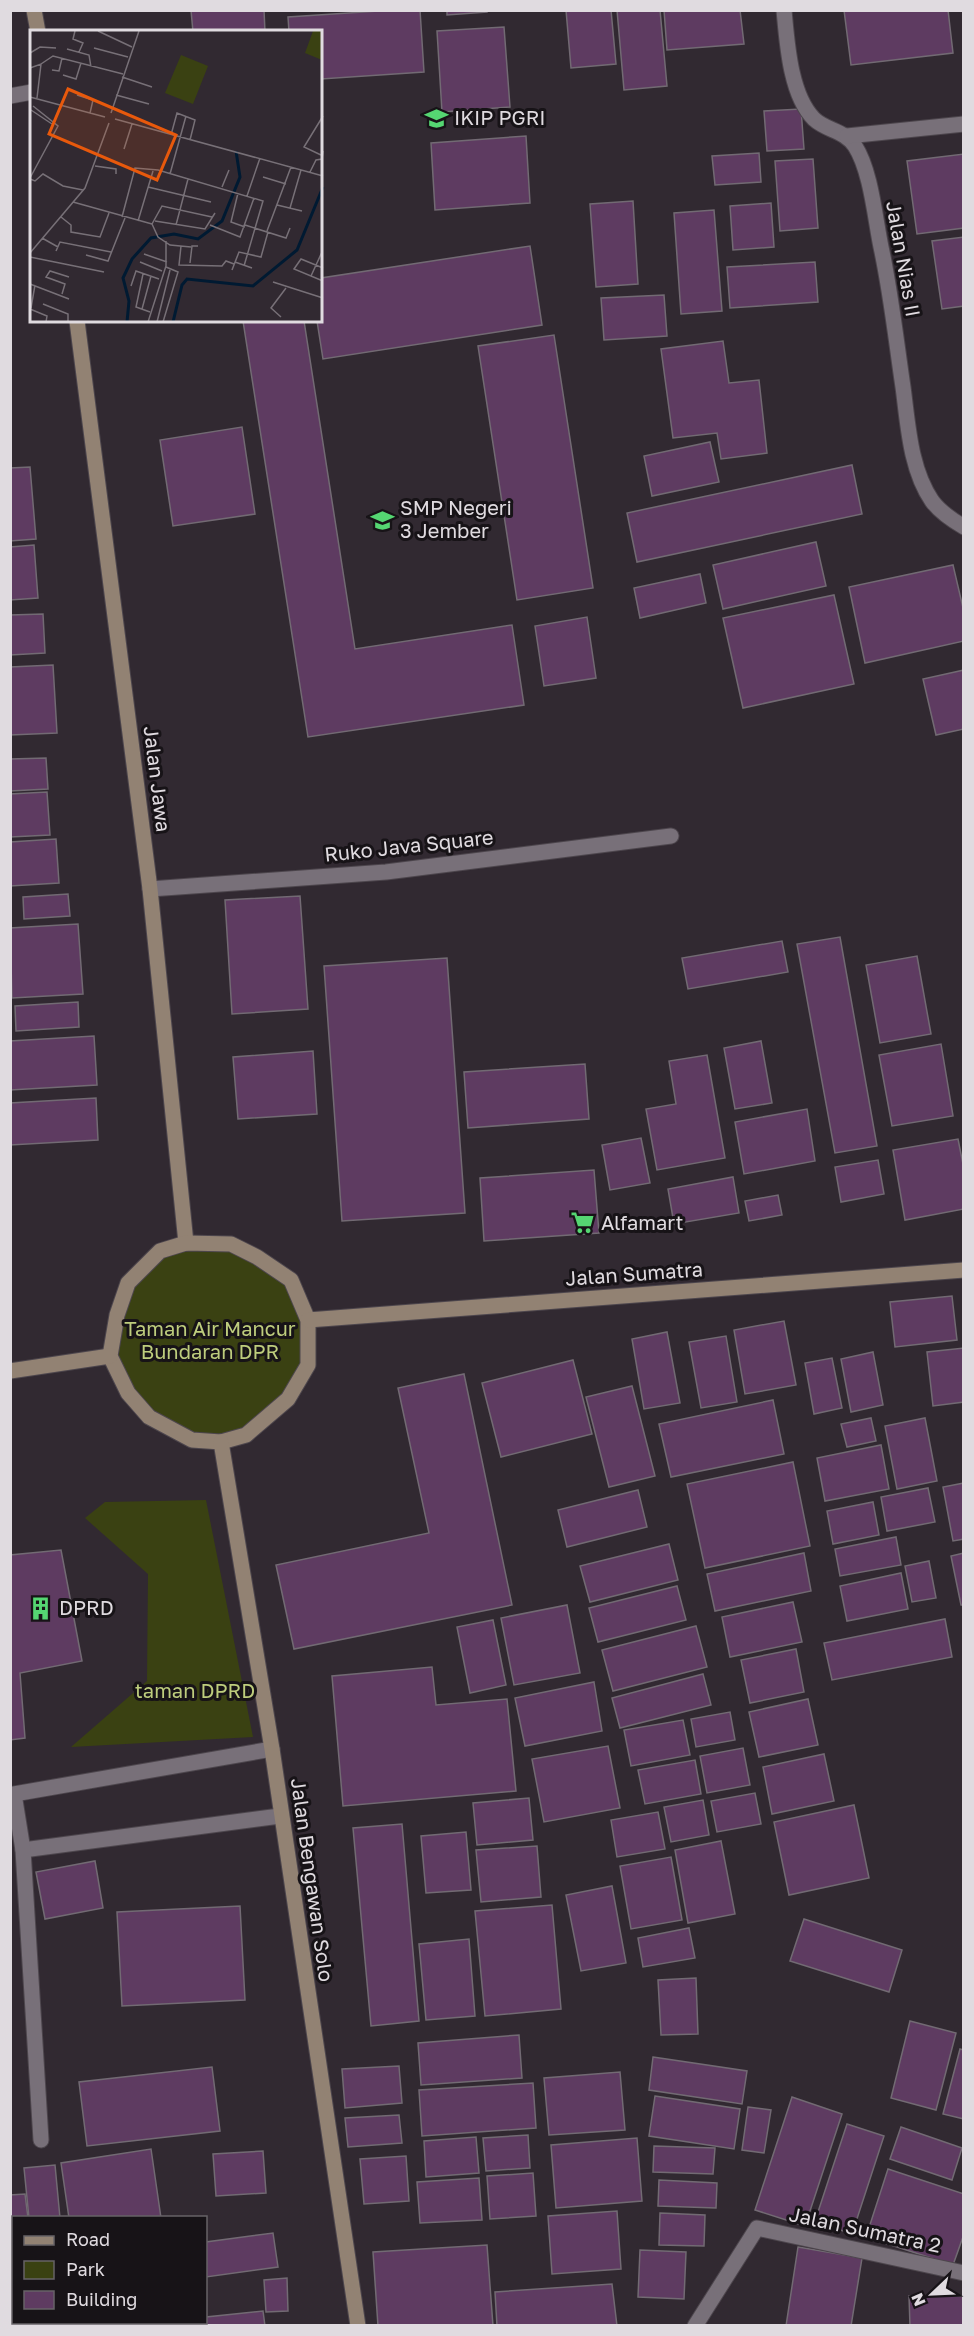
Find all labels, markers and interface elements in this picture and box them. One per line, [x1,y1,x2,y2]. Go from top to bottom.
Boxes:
inset map [30,30,322,322]
school or university icon: IKIP PGRI [423,105,449,131]
place label: IKIP PGRI [454,105,546,129]
street label: Jalan Nias II [882,199,926,319]
place label: SMP Negeri 3 Jember [400,495,512,542]
school or university icon: SMP Negeri 3 Jember [369,507,395,533]
street label: Jalan Jawa [140,724,176,833]
street label: Ruko Java Square [323,824,495,866]
supermarket icon: Alfamart [570,1210,596,1236]
place label: Alfamart [601,1210,683,1234]
street label: Jalan Sumatra [564,1256,704,1290]
park label: Taman Air Mancur Bundaran DPR [124,1316,296,1363]
building icon: DPRD [28,1595,54,1621]
place label: DPRD [59,1595,114,1619]
park label: taman DPRD [135,1678,255,1702]
street label: Jalan Bengawan Solo [287,1776,339,1983]
street label: Jalan Sumatra 2 [787,2201,943,2257]
legend [12,2216,207,2324]
text: Road [66,2228,110,2250]
text: Park [66,2258,105,2280]
north arrow [902,2264,962,2324]
text: Building [66,2288,137,2310]
text: N [907,2290,930,2309]

